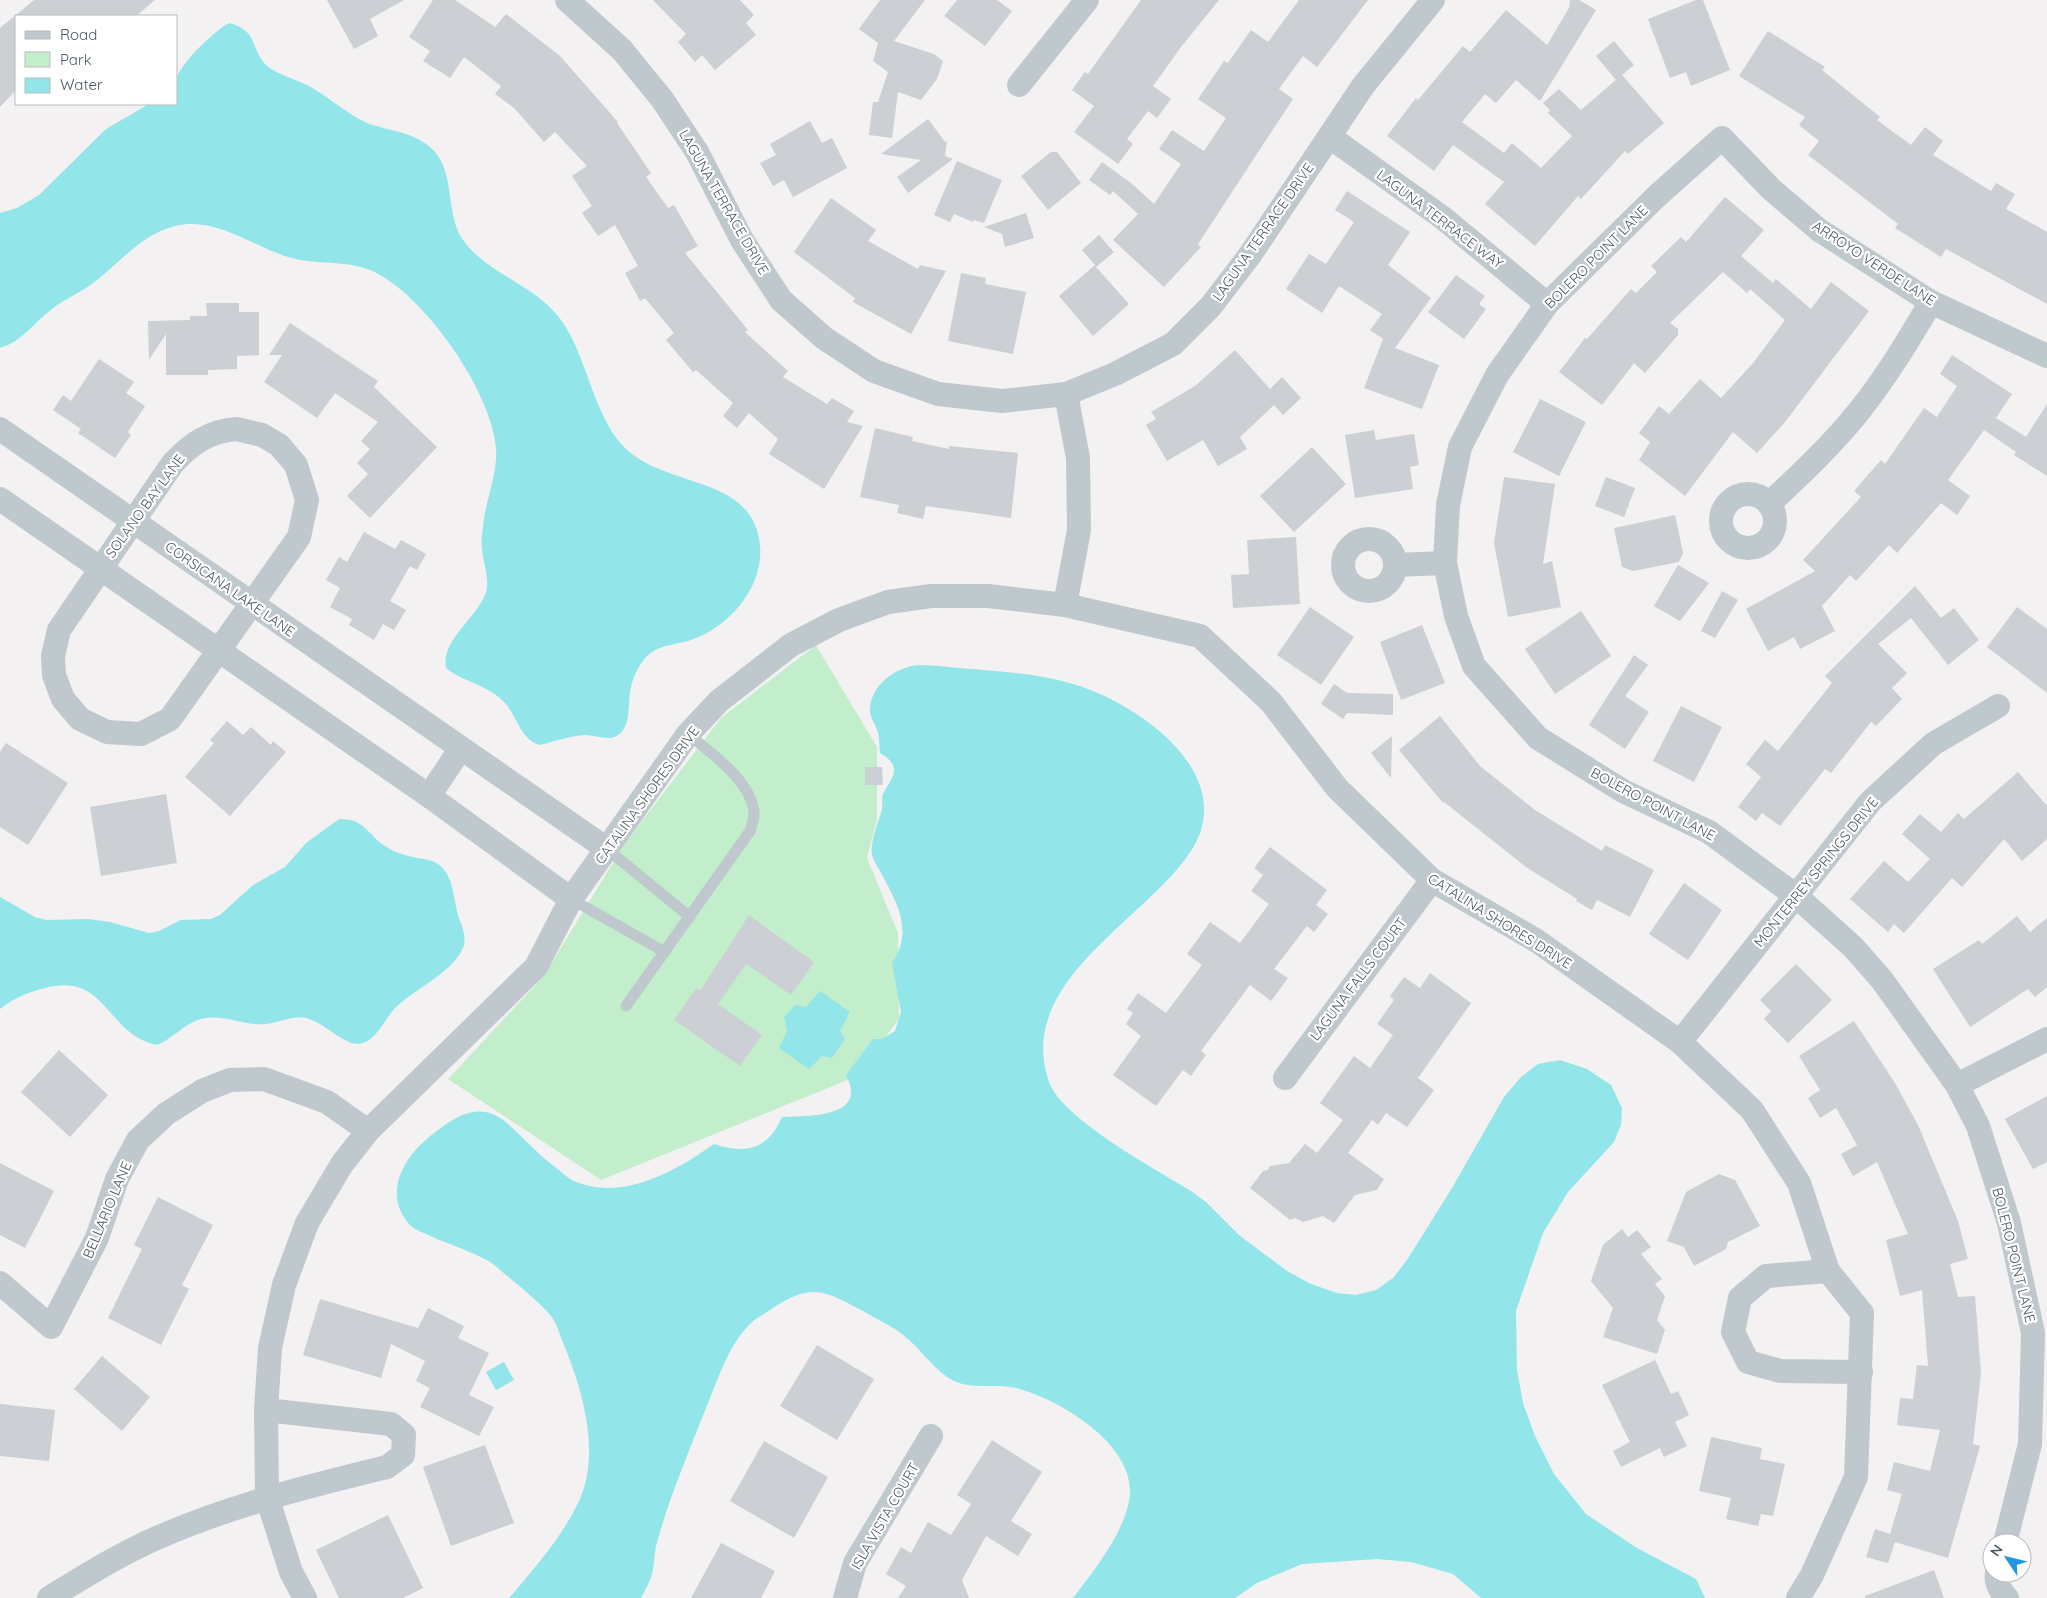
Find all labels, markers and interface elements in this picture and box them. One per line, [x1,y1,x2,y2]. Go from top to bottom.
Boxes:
legend [15,15,178,105]
text: Road [60,25,97,44]
text: Park [60,50,92,69]
text: Water [60,75,103,94]
street label: LAGUNA TERRACE DRIVE [675,126,773,278]
street label: LAGUNA TERRACE DRIVE [1208,159,1318,305]
street label: LAGUNA TERRACE WAY [1373,166,1507,273]
street label: BOLERO POINT LANE [1541,202,1651,312]
street label: ARROYO VERDE LANE [1809,216,1939,310]
street label: SOLANO BAY LANE [101,451,189,561]
street label: CORSICANA LAKE LANE [162,537,298,641]
street label: CATALINA SHORES DRIVE [591,722,703,868]
street label: BOLERO POINT LANE [1588,763,1719,845]
street label: MONTERREY SPRINGS DRIVE [1750,793,1882,951]
street label: CATALINA SHORES DRIVE [1425,869,1575,973]
street label: LAGUNA FALLS COURT [1306,914,1410,1044]
street label: BELLARIO LANE [79,1159,135,1261]
street label: BOLERO POINT LANE [1988,1186,2040,1325]
street label: ISLA VISTA COURT [847,1459,923,1573]
north arrow [1982,1533,2032,1583]
text: N [1986,1541,2007,1560]

